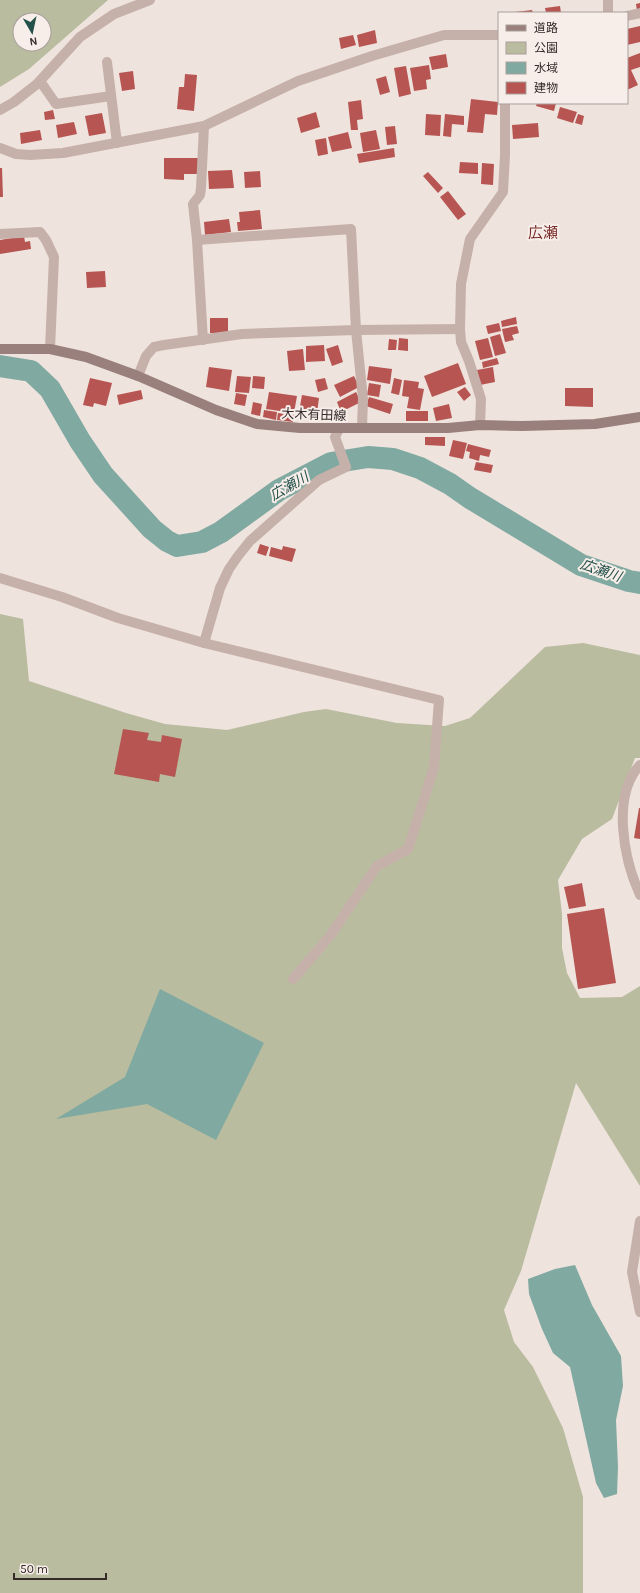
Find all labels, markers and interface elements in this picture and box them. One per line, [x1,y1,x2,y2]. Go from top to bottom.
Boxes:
north arrow [12,12,52,52]
legend [498,12,628,104]
text: 道路 [534,21,558,35]
text: N [29,34,38,48]
text: 公園 [534,41,558,55]
text: 水域 [534,61,558,75]
text: 建物 [534,81,558,95]
district label: 広瀬 [528,224,558,242]
street label: 大木有田線 [281,406,347,423]
water label: 広瀬川 [267,468,313,504]
water label: 広瀬川 [578,556,625,586]
scale bar [14,1555,106,1581]
text: 50 m [20,1562,48,1576]

